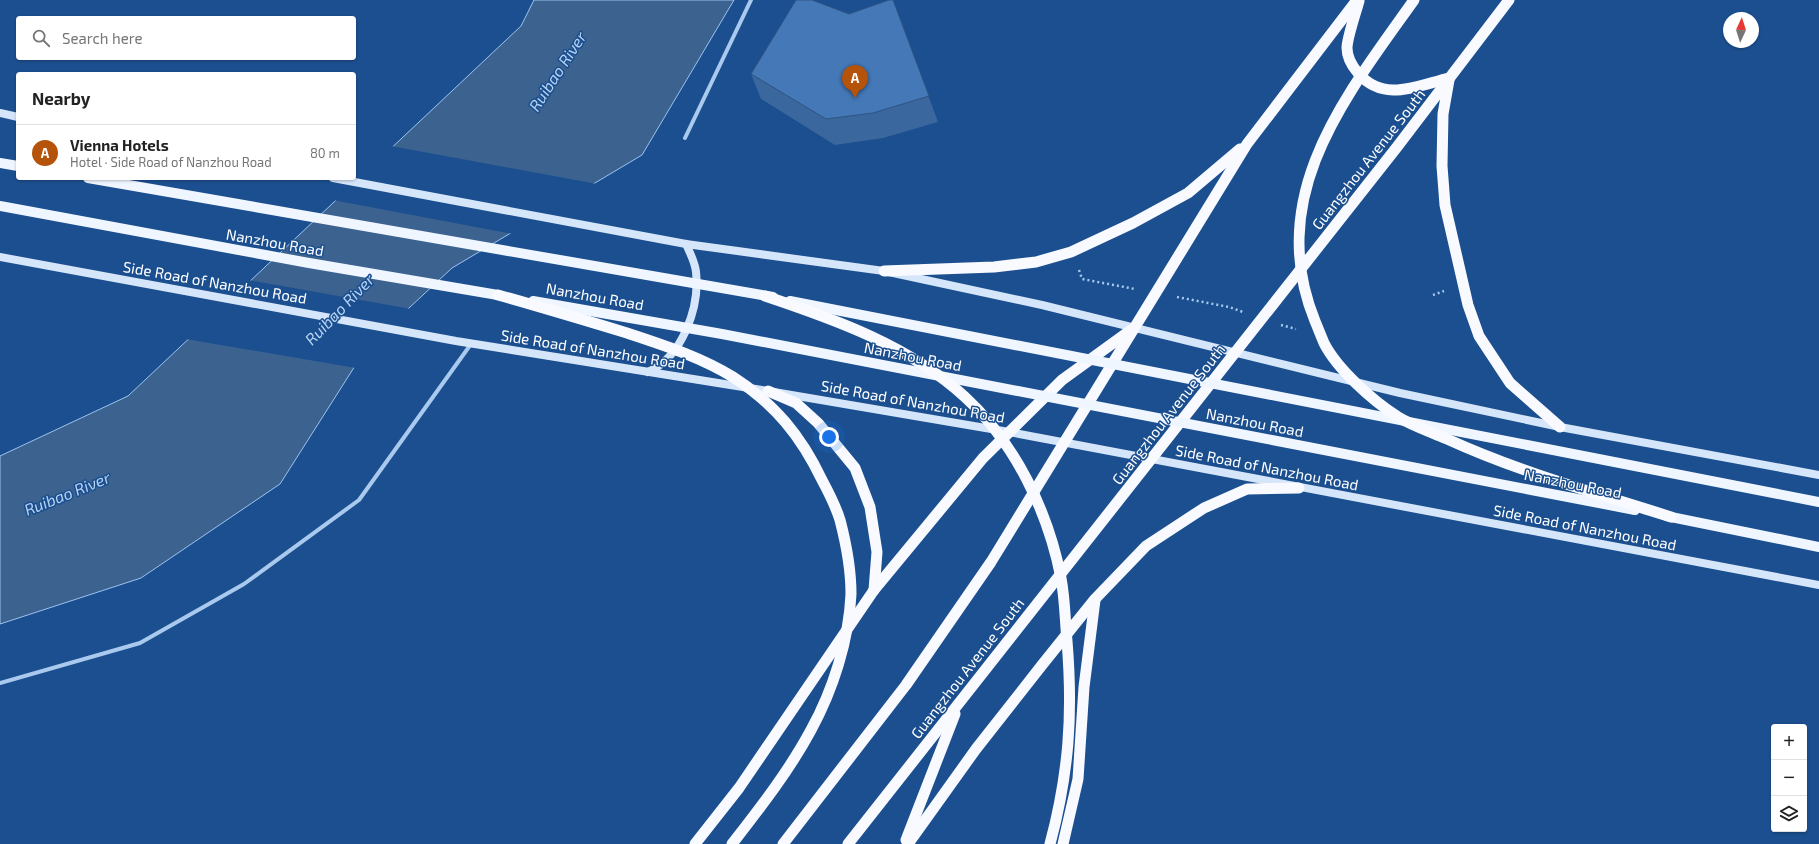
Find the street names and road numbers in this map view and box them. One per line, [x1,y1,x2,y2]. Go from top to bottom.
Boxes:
street label: Guangzhou Avenue South [1308,85,1428,233]
street label: Nanzhou Road [225,225,325,259]
street label: Side Road of Nanzhou Road [122,257,308,307]
street label: Nanzhou Road [545,279,645,313]
street label: Side Road of Nanzhou Road [500,326,686,372]
street label: Nanzhou Road [863,338,963,374]
street label: Guangzhou Avenue South [1108,340,1228,488]
street label: Side Road of Nanzhou Road [820,376,1006,426]
street label: Nanzhou Road [1205,404,1305,440]
street label: Side Road of Nanzhou Road [1174,440,1360,494]
street label: Nanzhou Road [1523,465,1623,501]
street label: Side Road of Nanzhou Road [1492,500,1678,554]
street label: Guangzhou Avenue South [907,594,1027,742]

